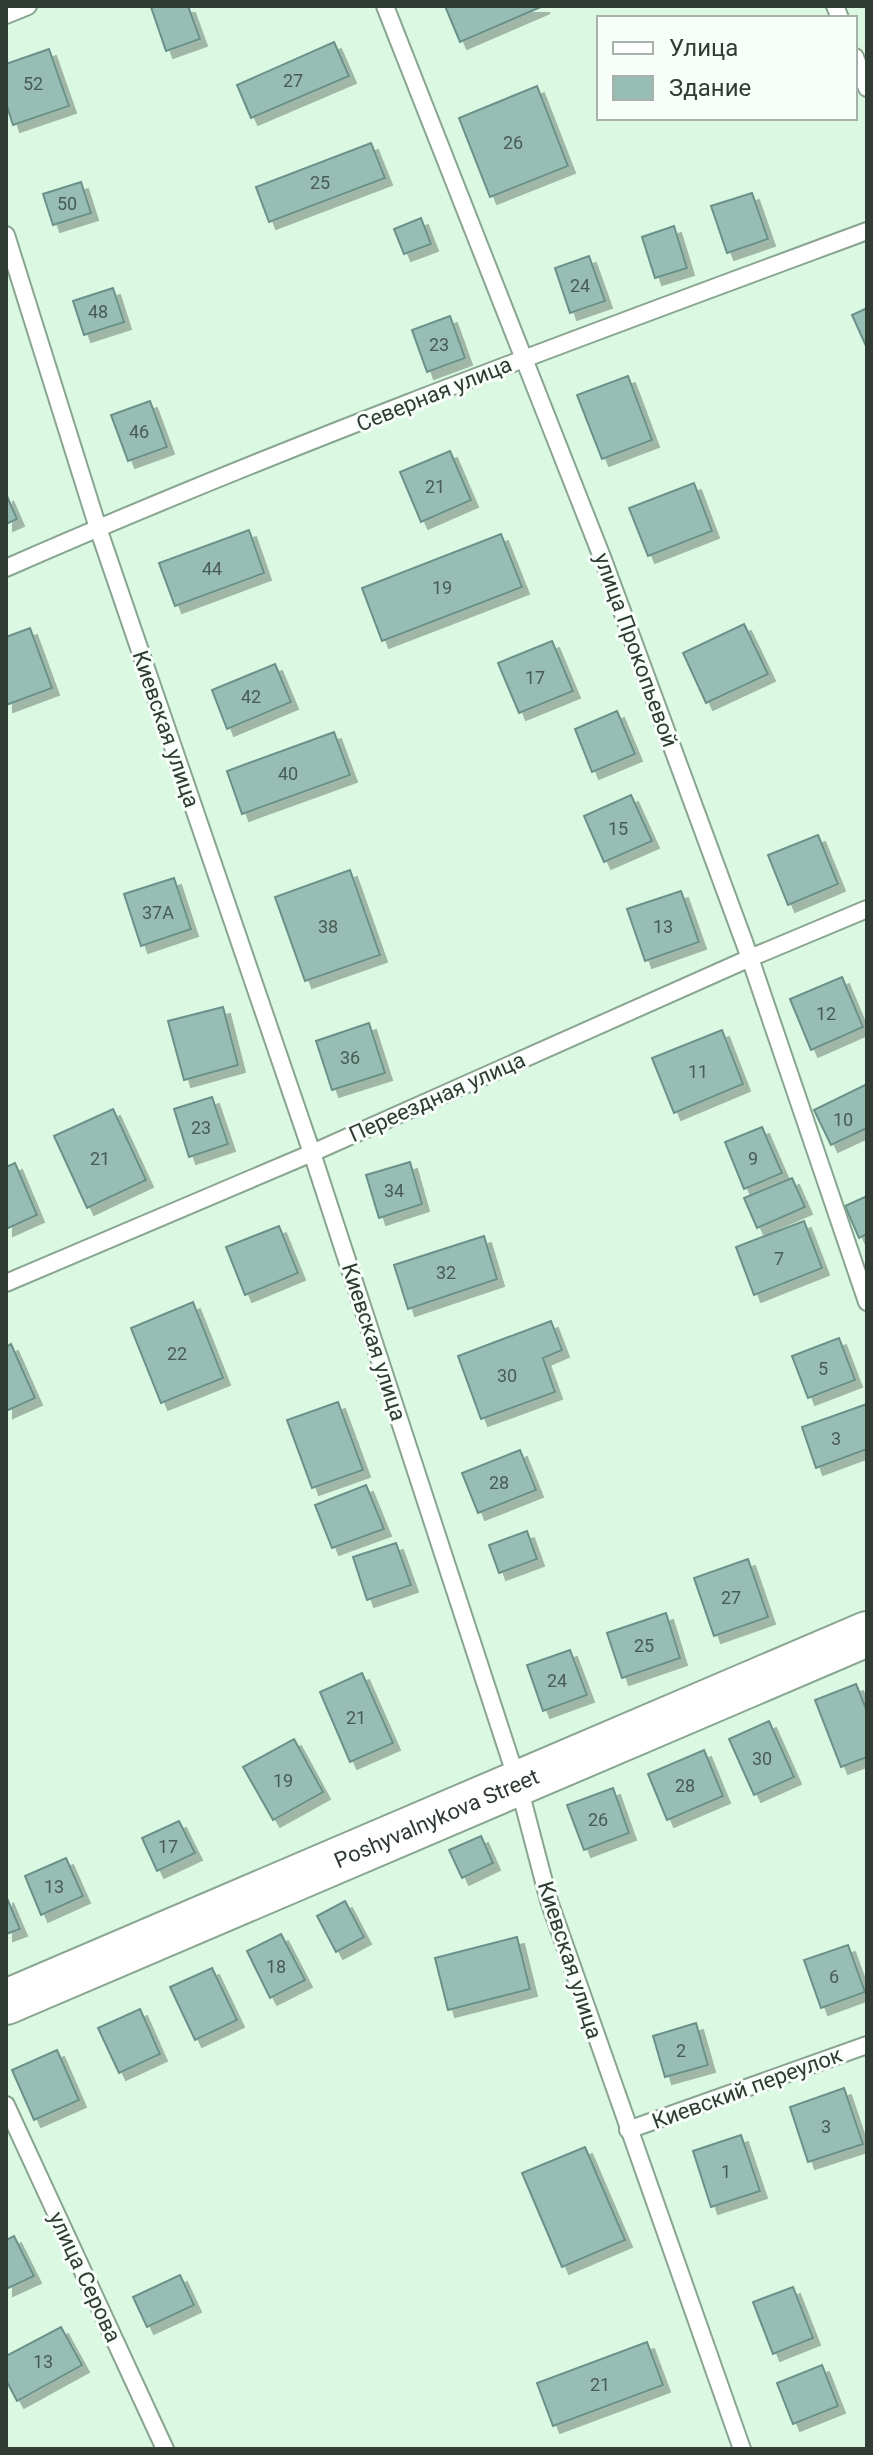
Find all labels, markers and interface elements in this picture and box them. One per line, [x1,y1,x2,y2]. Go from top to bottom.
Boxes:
legend [597,16,857,120]
text: Улица [669,34,738,62]
house number: 27 [283,70,303,91]
house number: 52 [23,73,43,94]
text: Здание [669,74,751,102]
house number: 26 [503,132,523,153]
house number: 25 [310,172,330,193]
house number: 50 [57,193,77,214]
house number: 24 [570,275,590,296]
house number: 48 [88,301,108,322]
house number: 23 [429,334,449,355]
street label: Северная улица [353,351,515,437]
house number: 46 [129,421,149,442]
house number: 21 [425,476,445,497]
street label: улица Прокопьевой [589,550,683,750]
house number: 44 [202,558,222,579]
house number: 19 [432,577,452,598]
street label: Киевская улица [127,647,205,811]
house number: 17 [525,667,545,688]
house number: 42 [241,686,261,707]
house number: 40 [278,763,298,784]
house number: 15 [608,818,628,839]
house number: 37А [142,902,174,923]
house number: 38 [318,916,338,937]
house number: 13 [653,916,673,937]
house number: 12 [816,1003,836,1024]
house number: 36 [340,1047,360,1068]
street label: Переездная улица [345,1047,529,1147]
house number: 11 [688,1061,708,1082]
house number: 10 [833,1109,853,1130]
house number: 23 [191,1117,211,1138]
house number: 21 [90,1148,110,1169]
house number: 9 [748,1148,758,1169]
house number: 34 [384,1180,404,1201]
house number: 7 [774,1248,784,1269]
street label: Киевская улица [337,1260,411,1424]
house number: 32 [436,1262,456,1283]
house number: 22 [167,1343,187,1364]
house number: 5 [818,1358,828,1379]
house number: 30 [497,1365,517,1386]
house number: 3 [831,1428,841,1449]
house number: 28 [489,1472,509,1493]
house number: 27 [721,1587,741,1608]
house number: 25 [634,1635,654,1656]
house number: 24 [547,1670,567,1691]
house number: 21 [346,1707,366,1728]
house number: 30 [752,1748,772,1769]
street label: Poshyvalnykova Street [330,1763,542,1873]
house number: 19 [273,1770,293,1791]
house number: 28 [675,1775,695,1796]
house number: 26 [588,1809,608,1830]
house number: 17 [158,1836,178,1857]
house number: 13 [44,1876,64,1897]
street label: Киевская улица [533,1878,607,2042]
house number: 18 [266,1956,286,1977]
house number: 6 [829,1966,839,1987]
house number: 2 [676,2040,686,2061]
street label: Киевский переулок [649,2042,846,2134]
house number: 3 [821,2116,831,2137]
house number: 1 [721,2161,731,2182]
street label: улица Серова [44,2208,126,2346]
house number: 13 [33,2351,53,2372]
house number: 21 [590,2374,610,2395]

